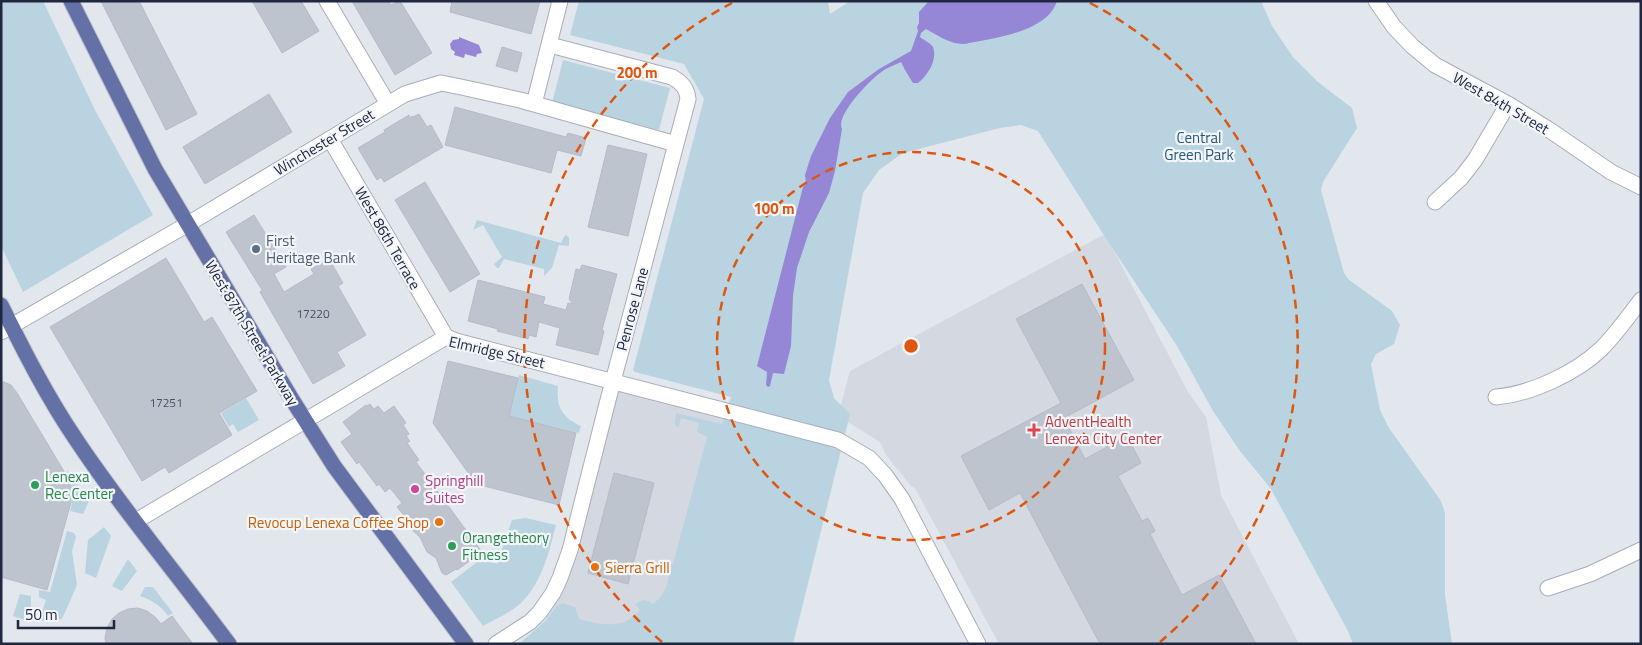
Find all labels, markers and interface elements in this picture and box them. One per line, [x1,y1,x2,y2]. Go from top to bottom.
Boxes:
text: 200 m [616,61,658,84]
street label: West 84th Street [1448,66,1554,140]
street label: Winchester Street [269,102,379,181]
park label: Central Green Park [1164,126,1234,166]
street label: West 86th Terrace [349,182,427,294]
text: 100 m [753,197,795,220]
place label: First Heritage Bank [266,229,355,269]
marker: First Heritage Bank [250,243,262,255]
street label: West 87th Street Parkway [199,256,305,410]
street label: Penrose Lane [610,265,654,353]
house number: 17220 [296,304,330,323]
street label: Elmridge Street [447,330,548,374]
centre of rings [902,337,920,355]
house number: 17251 [149,393,183,412]
place label: AdventHealth Lenexa City Center [1045,410,1162,450]
marker: AdventHealth Lenexa City Center [1027,423,1041,437]
place label: Lenexa Rec Center [45,465,113,505]
place label: Springhill Suites [425,469,484,509]
marker: Lenexa Rec Center [29,479,41,491]
marker: Springhill Suites [409,483,421,495]
place label: Revocup Lenexa Coffee Shop [248,511,429,534]
marker: Revocup Lenexa Coffee Shop [433,516,445,528]
place label: Orangetheory Fitness [462,526,549,566]
marker: Orangetheory Fitness [446,540,458,552]
place label: Sierra Grill [605,556,670,579]
marker: Sierra Grill [589,561,601,573]
scale bar [18,598,114,630]
text: 50 m [25,603,58,626]

